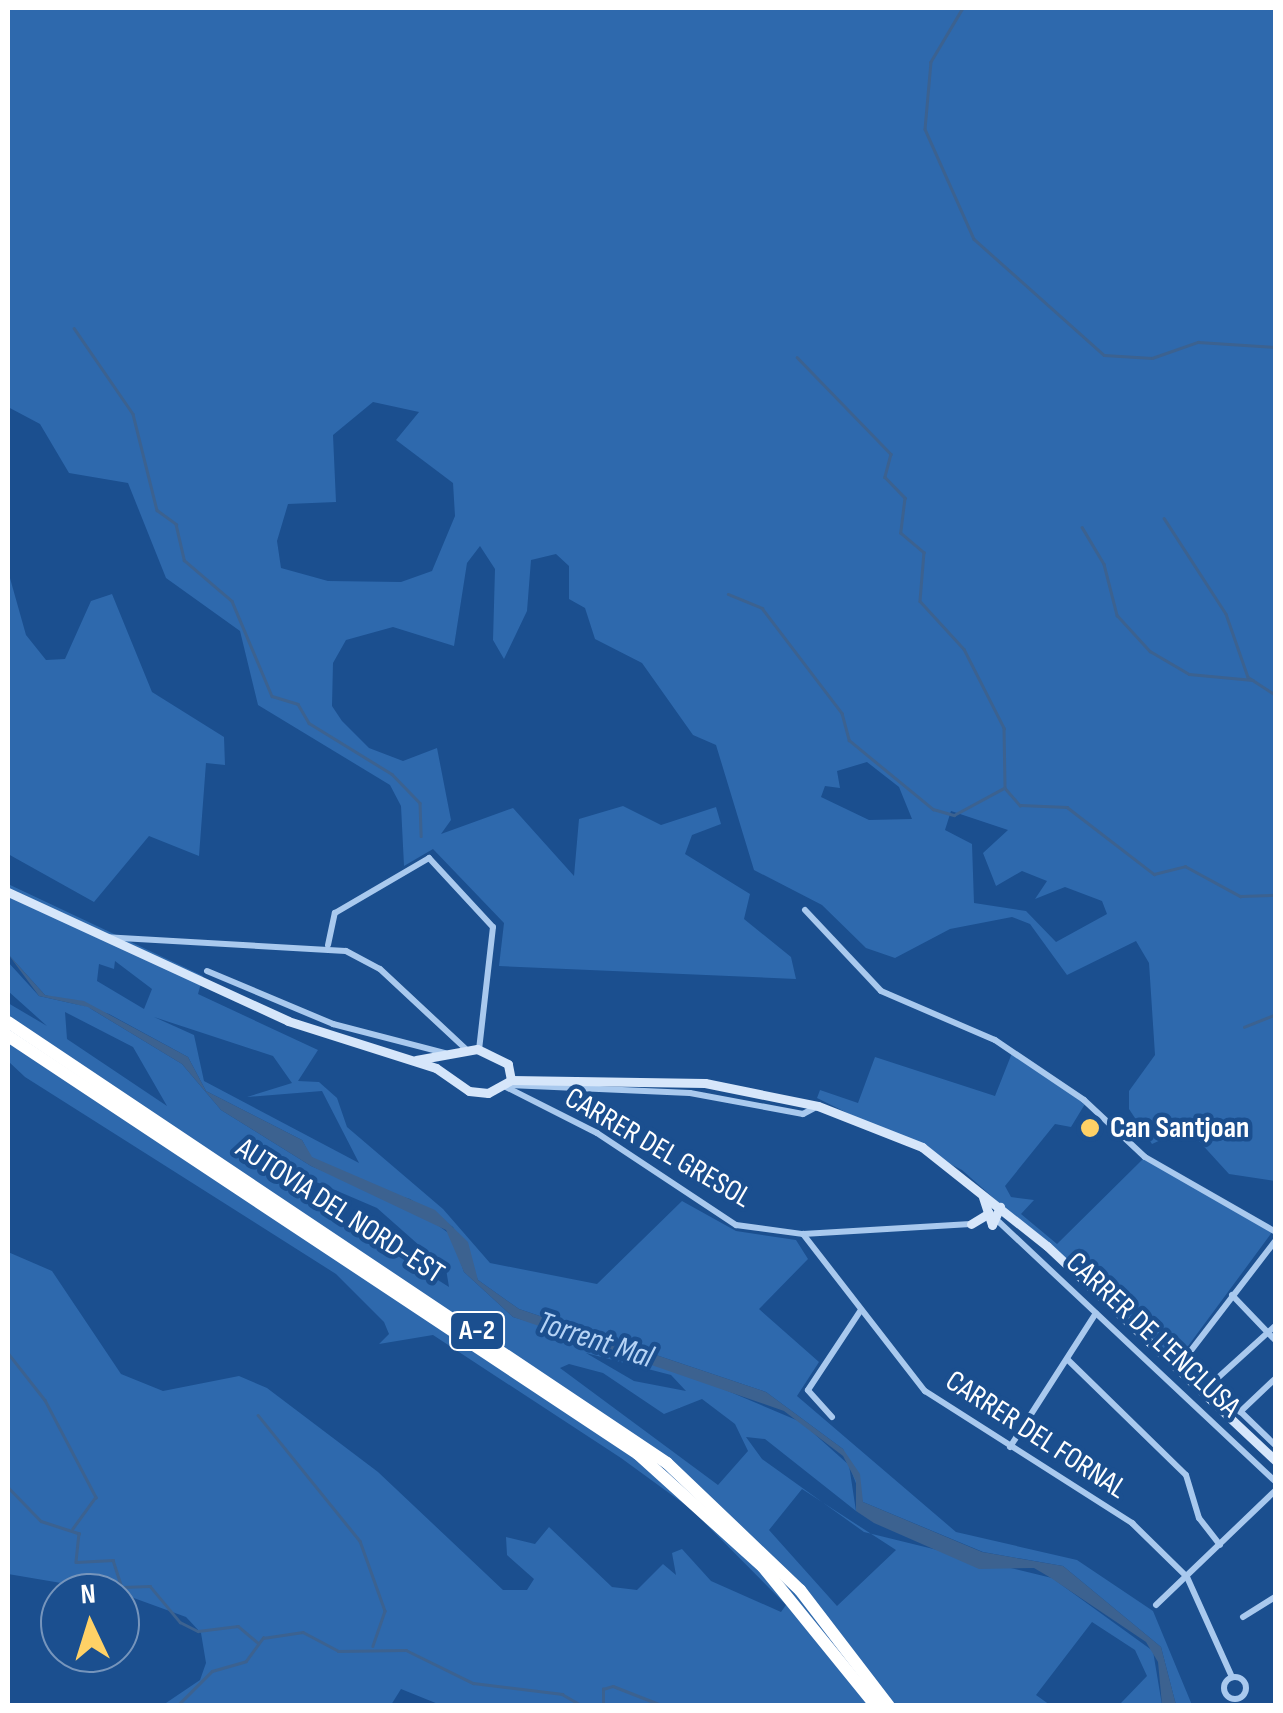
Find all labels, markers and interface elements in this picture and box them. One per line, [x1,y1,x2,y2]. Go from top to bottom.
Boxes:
street label: CARRER DEL GRESOL [558,1080,758,1216]
place label: Can Santjoan [1110,1110,1249,1146]
marker: Can Santjoan [1079,1117,1101,1139]
street label: AUTOVIA DEL NORD-EST [229,1130,451,1292]
street label: CARRER DE L'ENCLUSA [1058,1245,1248,1425]
water label: Torrent Mal [532,1304,658,1378]
road number: A-2 [447,1308,507,1354]
street label: CARRER DEL FORNAL [939,1363,1133,1507]
north arrow [40,1573,140,1673]
text: N [79,1578,97,1612]

